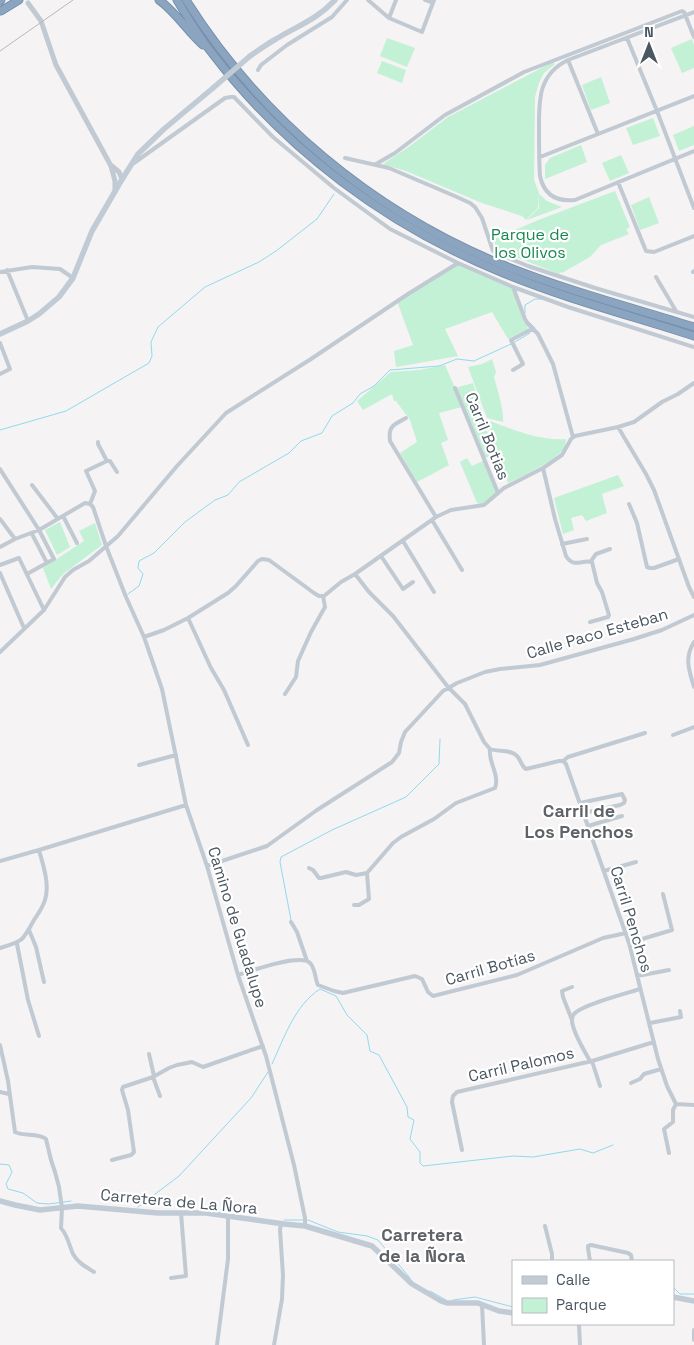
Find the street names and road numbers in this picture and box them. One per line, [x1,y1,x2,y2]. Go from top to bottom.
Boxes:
street label: Carril Botias [460,389,515,483]
street label: Calle Paco Esteban [524,603,670,664]
street label: Camino de Guadalupe [203,844,272,1010]
street label: Carril Penchos [605,864,658,975]
street label: Carril Botías [443,945,537,990]
street label: Carril Palomos [466,1042,576,1087]
street label: Carretera de La Ñora [100,1184,258,1219]

